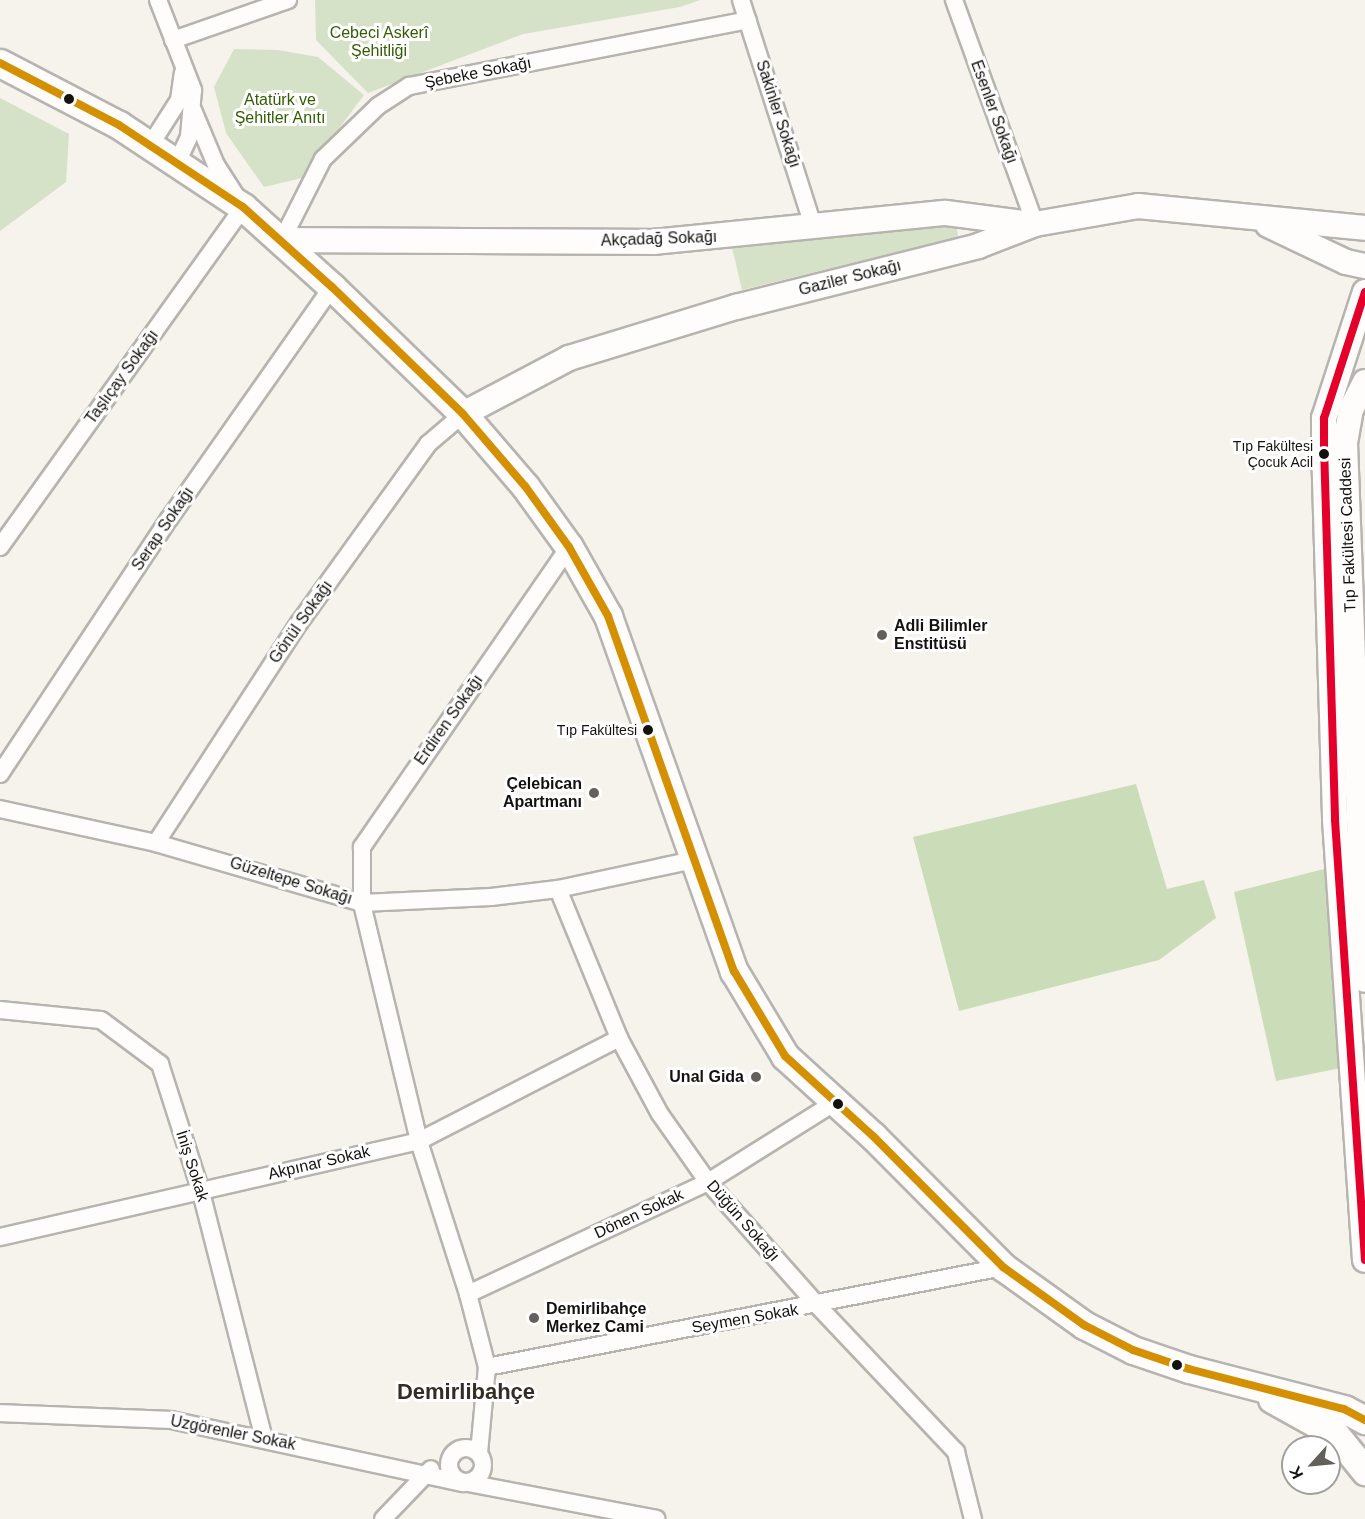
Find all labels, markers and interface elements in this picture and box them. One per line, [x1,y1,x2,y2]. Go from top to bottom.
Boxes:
park label: Cebeci Askerî Şehitliği [329,23,429,61]
street label: Şebeke Sokağı [423,53,533,93]
street label: Sakinler Sokağı [752,58,804,170]
street label: Esenler Sokağı [966,58,1022,166]
park label: Atatürk ve Şehitler Anıtı [234,90,326,128]
unlabelled marker [63,93,75,105]
street label: Akçadağ Sokağı [600,227,718,251]
street label: Gaziler Sokağı [797,256,903,300]
street label: Taşlıçay Sokağı [81,326,163,428]
place label: Tıp Fakültesi Çocuk Acil [1233,438,1313,470]
marker: Tıp Fakültesi Çocuk Acil [1318,448,1330,460]
street label: Tıp Fakültesi Caddesi [1336,457,1360,613]
street label: Serap Sokağı [128,483,198,575]
street label: Gönül Sokağı [265,577,337,667]
place label: Adli Bilimler Enstitüsü [894,616,987,654]
marker: Adli Bilimler Enstitüsü [875,628,889,642]
street label: Erdiren Sokağı [411,671,487,769]
place label: Tıp Fakültesi [557,722,637,738]
marker: Tıp Fakültesi [642,724,654,736]
place label: Çelebican Apartmanı [503,774,582,812]
marker: Çelebican Apartmanı [587,786,601,800]
street label: Güzeltepe Sokağı [227,853,355,909]
place label: Unal Gida [669,1067,744,1087]
marker: Unal Gida [749,1070,763,1084]
unlabelled marker [832,1098,844,1110]
street label: İniş Sokak [171,1128,213,1204]
street label: Akpınar Sokak [266,1142,372,1184]
street label: Düğün Sokağı [702,1176,784,1266]
street label: Dönen Sokak [591,1185,687,1243]
place label: Demirlibahçe Merkez Cami [546,1299,646,1337]
street label: Seymen Sokak [690,1300,800,1338]
marker: Demirlibahçe Merkez Cami [527,1311,541,1325]
unlabelled marker [1171,1359,1183,1371]
district label: Demirlibahçe [397,1379,535,1405]
street label: Uzgörenler Sokak [169,1411,297,1455]
north arrow [1281,1435,1341,1495]
text: K [1286,1463,1306,1482]

